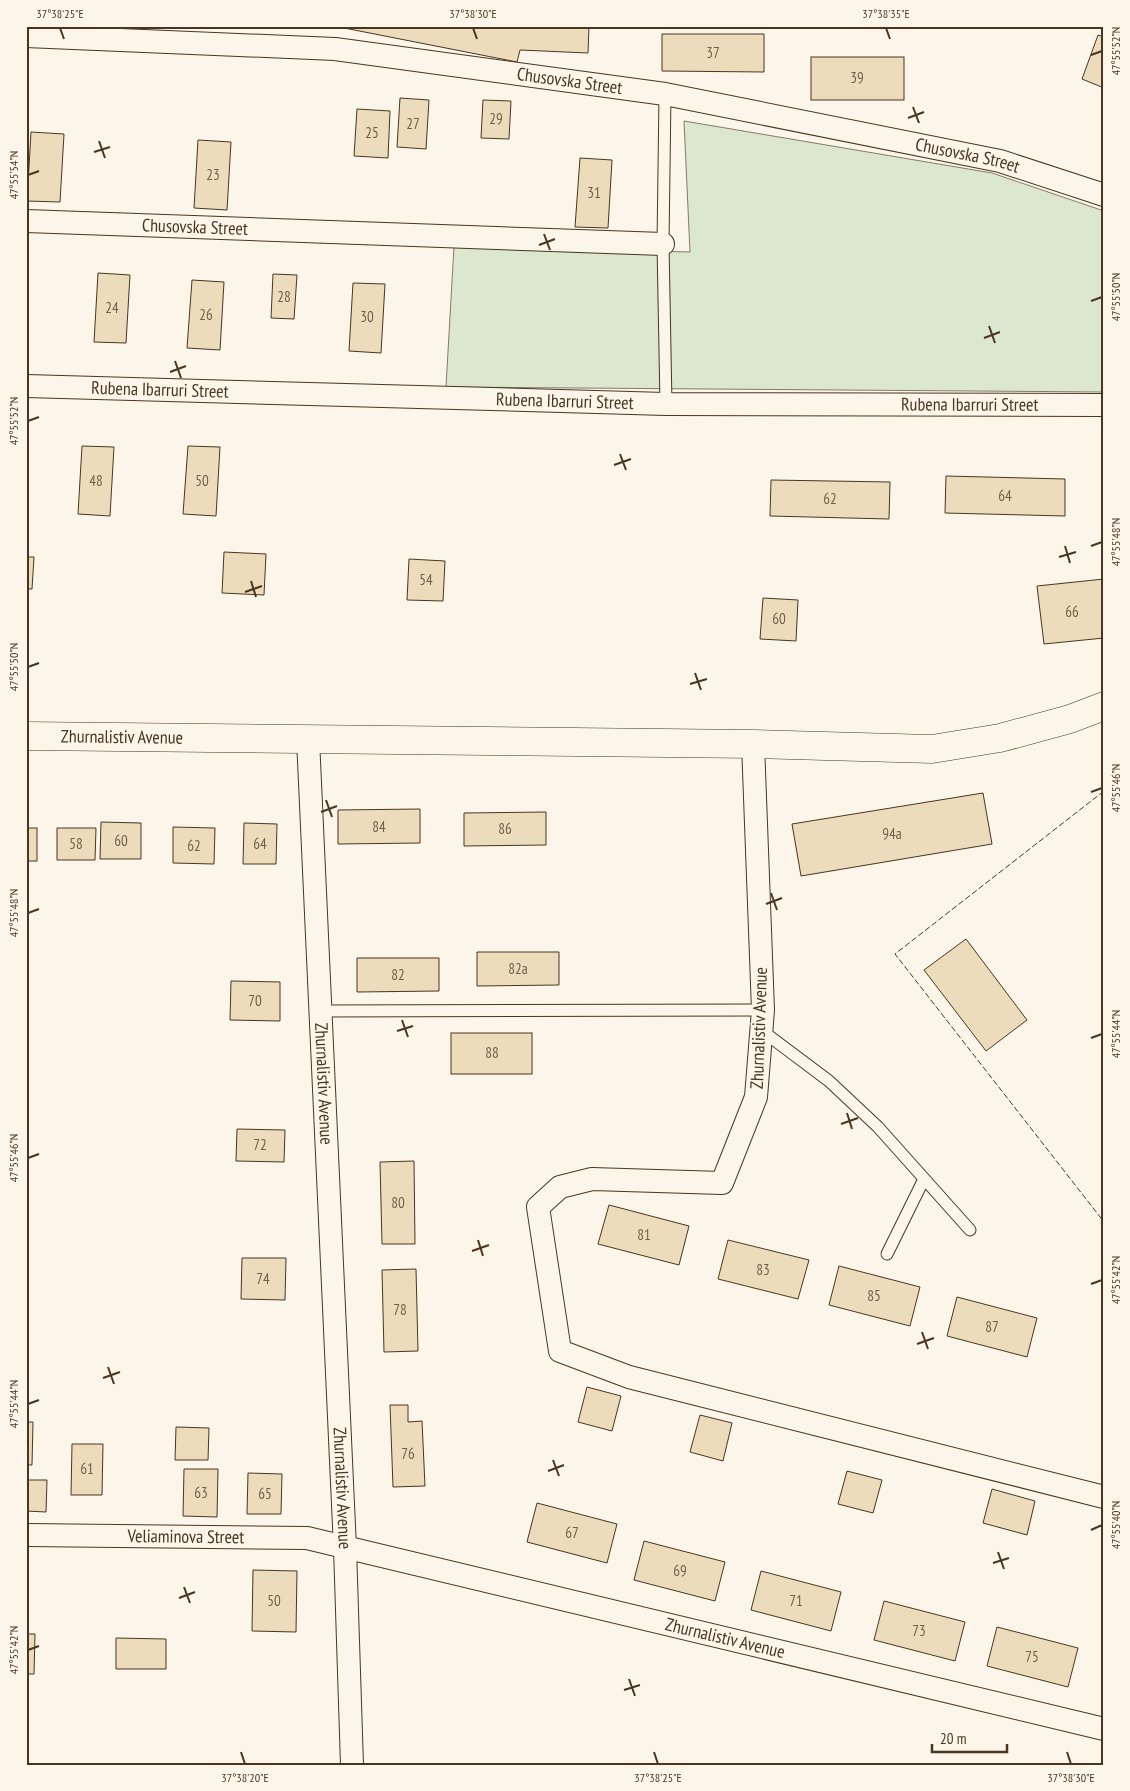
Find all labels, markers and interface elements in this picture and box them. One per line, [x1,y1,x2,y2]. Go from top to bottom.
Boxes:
text: 37°38'25"E [36,6,84,21]
text: 37°38'30"E [449,6,497,21]
text: 37°38'35"E [862,6,910,21]
text: 47°55'52"N [1108,27,1123,75]
house number: 37 [706,43,720,62]
street label: Chusovska Street [516,62,624,99]
house number: 39 [850,68,864,87]
house number: 29 [489,109,503,128]
house number: 27 [406,114,420,133]
house number: 25 [365,123,379,142]
street label: Chusovska Street [914,132,1023,178]
text: 47°55'54"N [6,151,21,199]
house number: 23 [206,165,220,184]
house number: 31 [587,183,601,202]
street label: Chusovska Street [141,213,248,240]
text: 47°55'50"N [1108,273,1123,321]
house number: 28 [277,287,291,306]
house number: 24 [105,298,119,317]
house number: 26 [199,305,213,324]
house number: 30 [360,307,374,326]
street label: Rubena Ibarruri Street [91,376,229,403]
street label: Rubena Ibarruri Street [496,387,634,414]
street label: Rubena Ibarruri Street [901,393,1039,416]
text: 47°55'52"N [6,397,21,445]
house number: 48 [89,471,103,490]
house number: 50 [195,471,209,490]
house number: 64 [998,486,1012,505]
house number: 62 [823,489,837,508]
text: 47°55'48"N [1108,518,1123,566]
house number: 54 [419,570,433,589]
house number: 66 [1065,602,1079,621]
house number: 60 [772,609,786,628]
text: 47°55'50"N [6,643,21,691]
street label: Zhurnalistiv Avenue [61,724,183,749]
text: 47°55'46"N [1108,764,1123,812]
house number: 84 [372,817,386,836]
house number: 86 [498,819,512,838]
house number: 94а [882,824,902,843]
house number: 60 [114,831,128,850]
house number: 58 [69,834,83,853]
house number: 64 [253,834,267,853]
house number: 62 [187,836,201,855]
text: 47°55'48"N [6,889,21,937]
house number: 82а [508,959,528,978]
house number: 82 [391,965,405,984]
street label: Zhurnalistiv Avenue [745,967,772,1089]
house number: 70 [248,991,262,1010]
text: 47°55'44"N [1108,1010,1123,1058]
street label: Zhurnalistiv Avenue [310,1022,339,1145]
house number: 88 [485,1043,499,1062]
text: 47°55'46"N [6,1134,21,1182]
house number: 72 [253,1135,267,1154]
house number: 80 [391,1193,405,1212]
house number: 81 [637,1225,651,1244]
text: 47°55'42"N [1108,1256,1123,1304]
house number: 83 [756,1260,770,1279]
house number: 74 [256,1269,270,1288]
house number: 85 [867,1286,881,1305]
house number: 78 [393,1300,407,1319]
house number: 87 [985,1317,999,1336]
text: 47°55'44"N [6,1380,21,1428]
street label: Zhurnalistiv Avenue [328,1427,357,1550]
house number: 76 [401,1444,415,1463]
house number: 61 [80,1459,94,1478]
house number: 63 [194,1483,208,1502]
house number: 65 [258,1484,272,1503]
text: 47°55'40"N [1108,1501,1123,1549]
house number: 67 [565,1523,579,1542]
street label: Veliaminova Street [127,1524,244,1548]
house number: 69 [673,1561,687,1580]
house number: 50 [267,1591,281,1610]
house number: 71 [789,1591,803,1610]
street label: Zhurnalistiv Avenue [663,1612,787,1663]
house number: 73 [912,1621,926,1640]
text: 47°55'42"N [6,1626,21,1674]
house number: 75 [1025,1647,1039,1666]
scale bar [932,1721,1008,1753]
text: 20 m [940,1729,966,1748]
text: 37°38'20"E [221,1770,269,1785]
text: 37°38'25"E [634,1770,682,1785]
text: 37°38'30"E [1047,1770,1095,1785]

